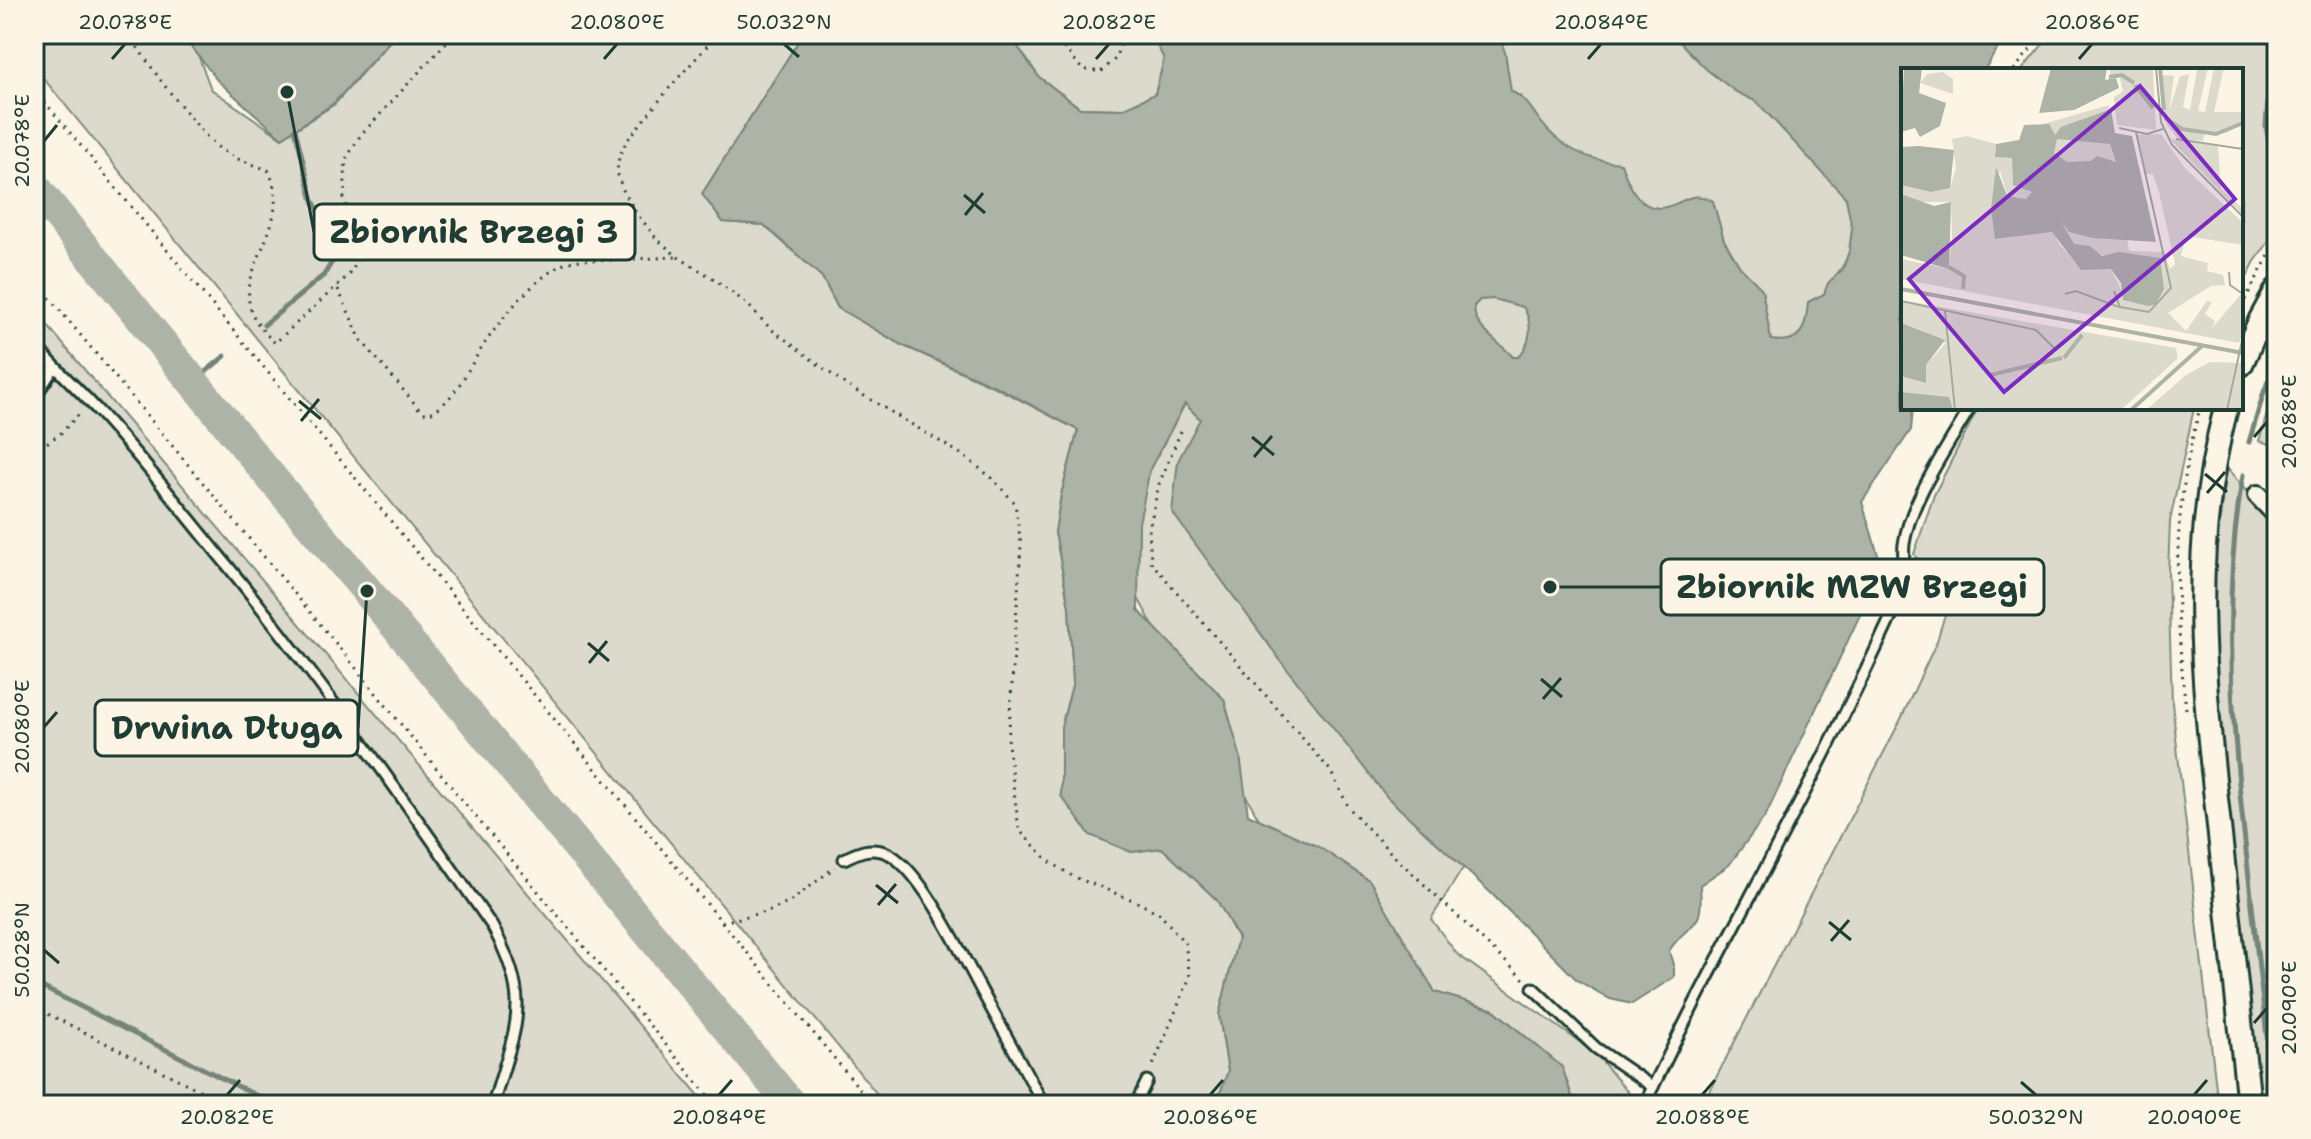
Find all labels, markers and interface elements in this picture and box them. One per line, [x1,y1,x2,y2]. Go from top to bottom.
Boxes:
text: 20.078°E [78,9,172,35]
text: 20.080°E [569,9,665,35]
text: 50.032°N [737,9,831,35]
text: 20.082°E [1062,9,1156,35]
text: 20.084°E [1554,9,1648,35]
text: 20.086°E [2045,9,2139,35]
inset map [1901,68,2243,410]
text: 20.078°E [9,94,35,188]
callout: Zbiornik Brzegi 3 [314,204,635,260]
text: Zbiornik Brzegi 3 [330,210,618,253]
text: 20.088°E [2276,375,2302,470]
callout: Zbiornik MZW Brzegi [1661,559,2044,615]
text: Zbiornik MZW Brzegi [1676,565,2028,608]
text: 20.080°E [9,679,35,775]
callout: Drwina Długa [95,700,358,756]
text: Drwina Długa [111,706,343,749]
text: 50.028°N [9,902,35,998]
text: 20.090°E [2276,961,2302,1055]
text: 20.082°E [180,1104,274,1130]
text: 20.084°E [672,1104,766,1130]
text: 20.086°E [1163,1104,1257,1130]
text: 20.088°E [1655,1104,1750,1130]
text: 50.032°N [1989,1104,2083,1130]
text: 20.090°E [2147,1104,2241,1130]

